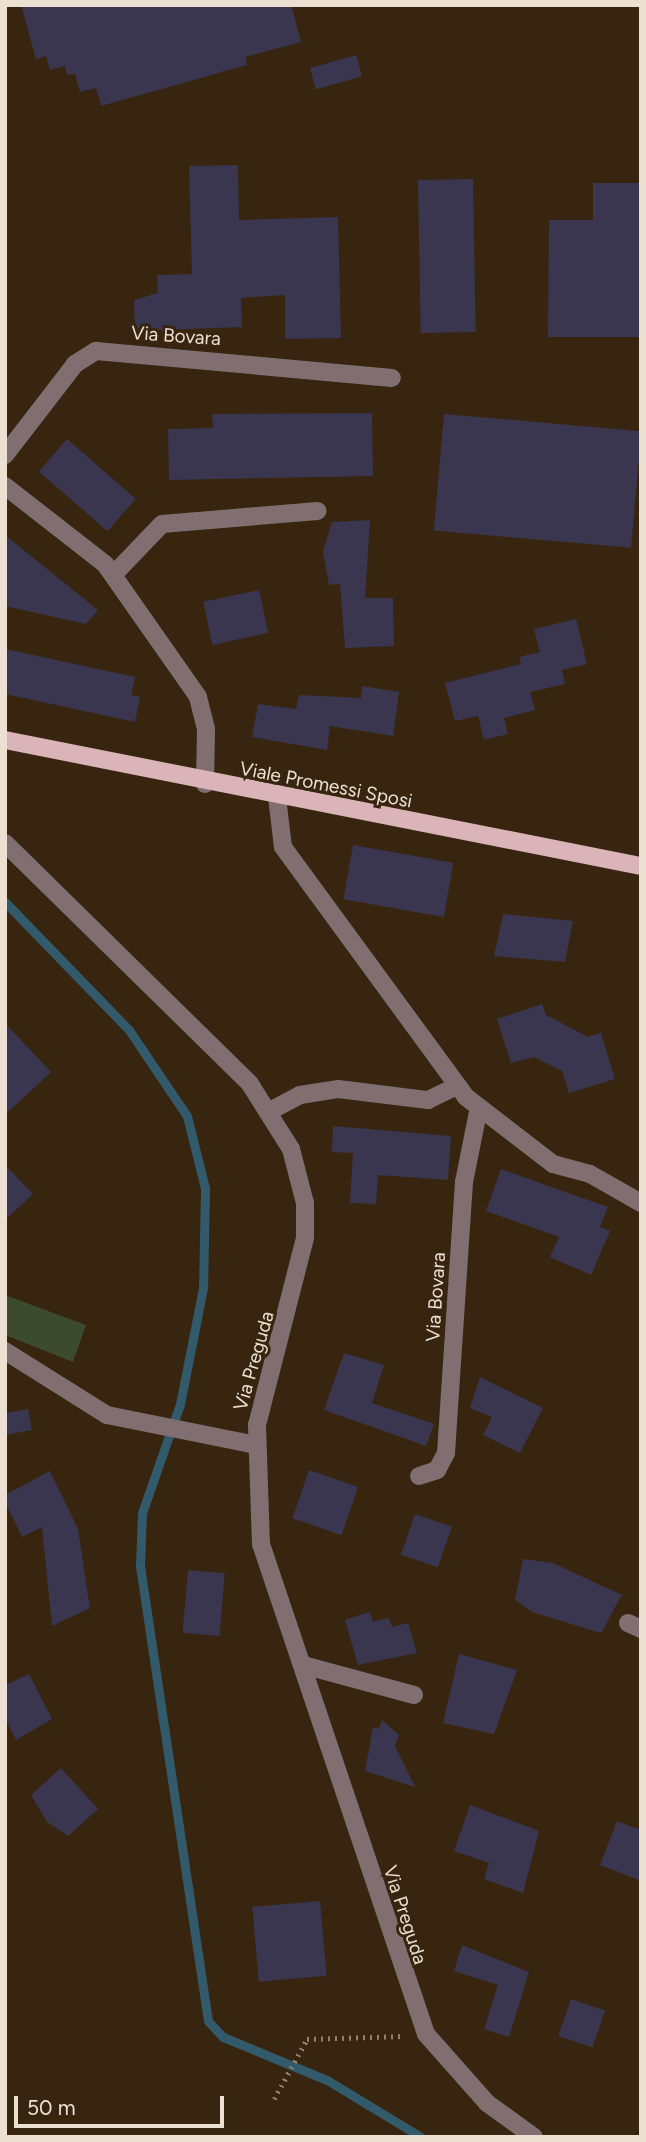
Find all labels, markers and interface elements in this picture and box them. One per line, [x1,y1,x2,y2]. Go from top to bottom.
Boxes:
street label: Via Bovara [130,321,222,351]
street label: Viale Promessi Sposi [238,757,414,813]
street label: Via Bovara [421,1251,451,1343]
street label: Via Preguda [229,1309,279,1413]
street label: Via Preguda [378,1863,432,1967]
scale bar [18,2082,228,2126]
text: 50 m [27,2095,76,2120]

